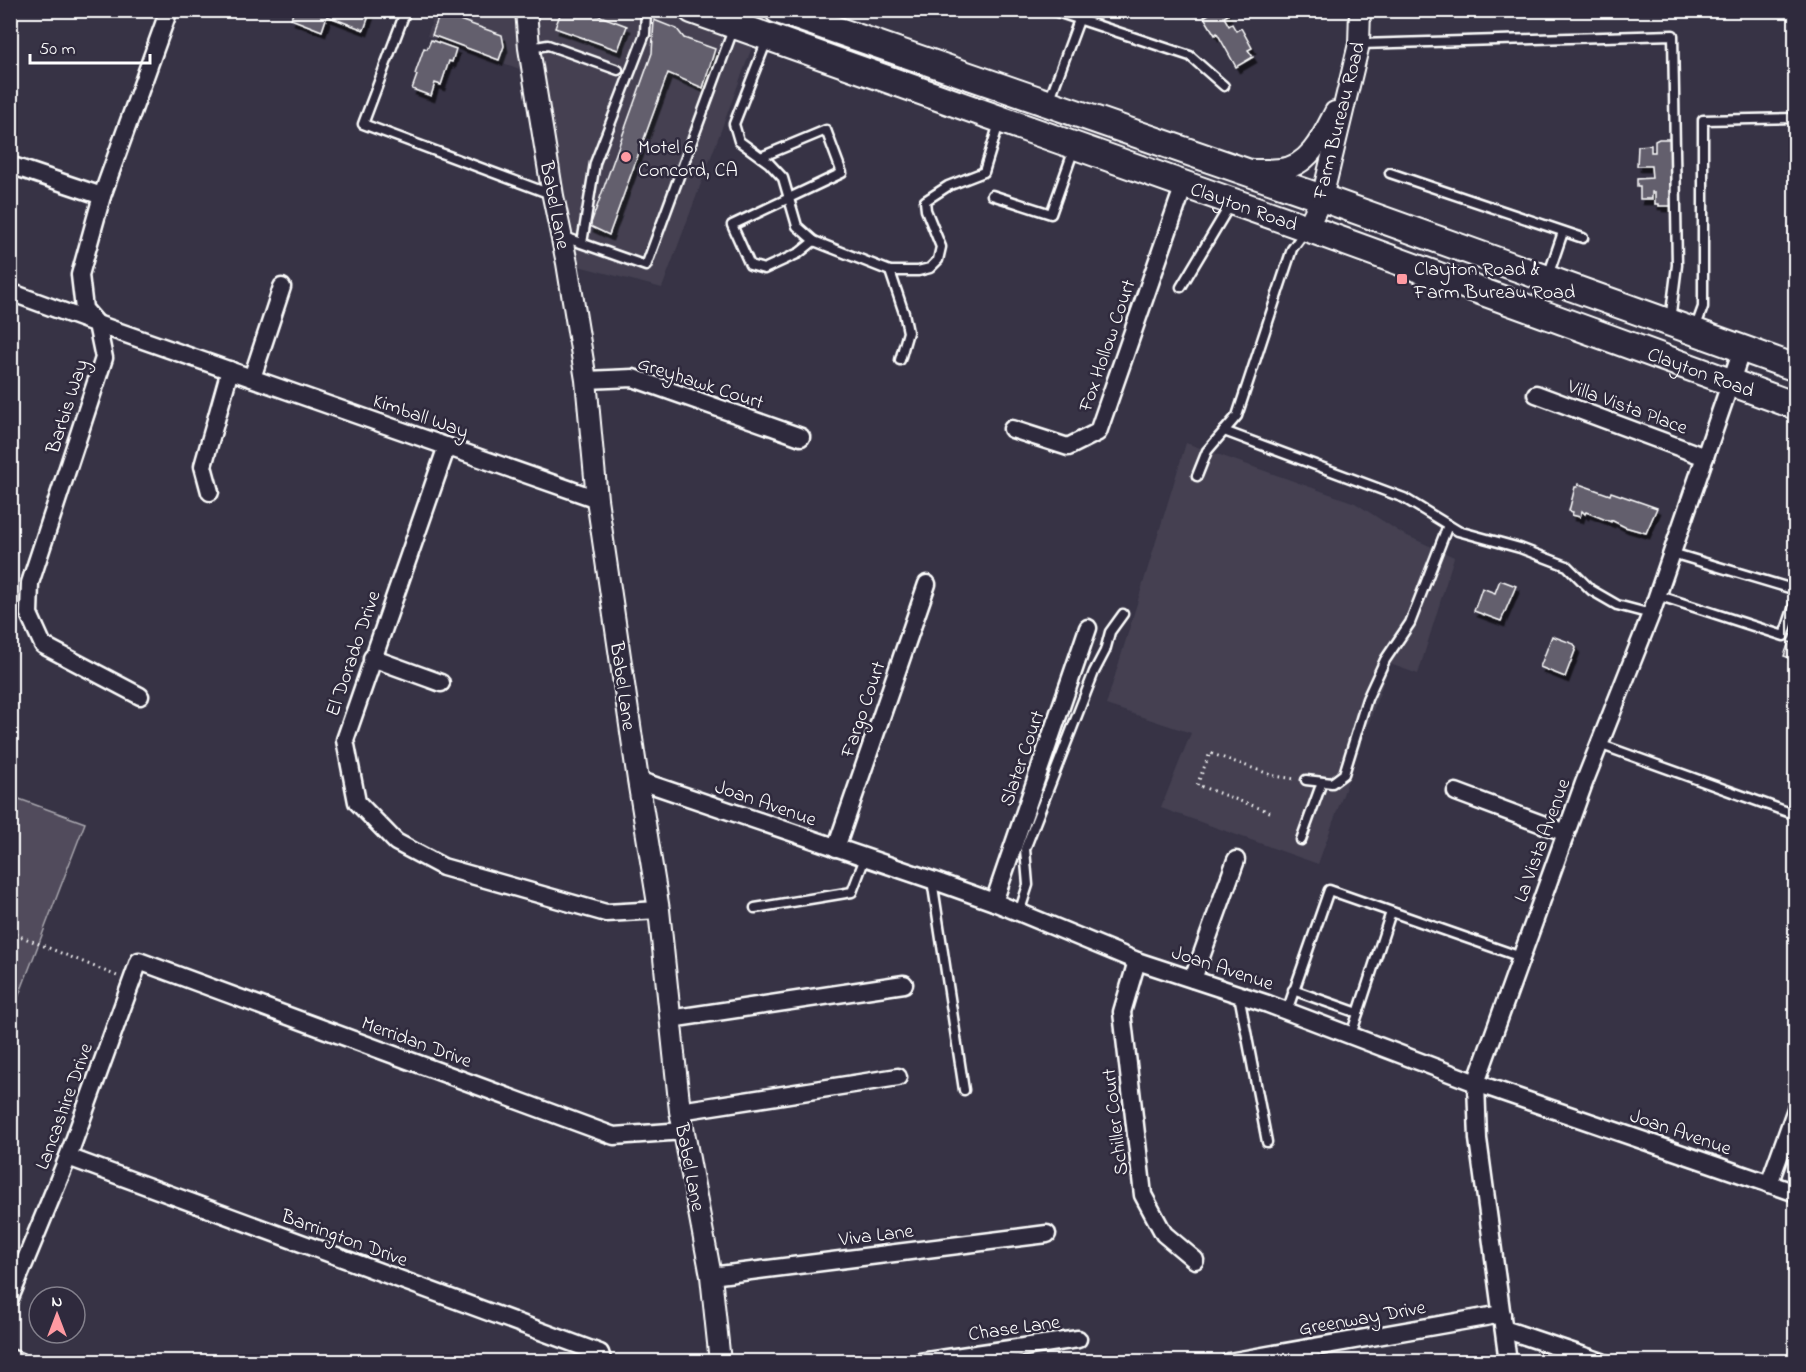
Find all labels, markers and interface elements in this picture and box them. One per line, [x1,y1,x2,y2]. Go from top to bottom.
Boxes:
scale bar [30,27,150,65]
text: 50 m [39,37,76,63]
street label: Farm Bureau Road [1307,39,1374,203]
place label: Motel 6 Concord, CA [638,134,738,186]
marker: Motel 6 Concord, CA [619,150,633,164]
street label: Babel Lane [531,158,576,252]
street label: Clayton Road [1186,176,1301,240]
place label: Clayton Road & Farm Bureau Road [1413,256,1575,308]
marker: Clayton Road & Farm Bureau Road [1395,272,1409,286]
street label: Fox Hollow Court [1072,276,1145,417]
street label: Clayton Road [1643,341,1758,407]
street label: Greyhawk Court [633,350,767,419]
street label: Barbis Way [39,356,97,458]
street label: Villa Vista Place [1562,373,1691,443]
street label: Kimball Way [369,387,472,447]
street label: El Dorado Drive [319,587,389,720]
street label: Babel Lane [601,639,642,733]
street label: Fargo Court [834,658,895,763]
street label: Slater Court [993,707,1053,811]
street label: Joan Avenue [711,773,820,835]
street label: La Vista Avenue [1508,775,1579,907]
street label: Joan Avenue [1168,939,1277,999]
street label: Merridan Drive [357,1010,476,1077]
street label: Lancashire Drive [29,1039,102,1174]
street label: Schiller Court [1096,1066,1137,1177]
street label: Joan Avenue [1626,1102,1735,1164]
street label: Babel Lane [666,1120,711,1214]
street label: Barrington Drive [275,1203,412,1277]
street label: Viva Lane [837,1218,915,1256]
north arrow [27,1285,87,1345]
text: N [52,1290,63,1314]
street label: Greenway Drive [1297,1294,1428,1345]
street label: Chase Lane [967,1309,1062,1350]

